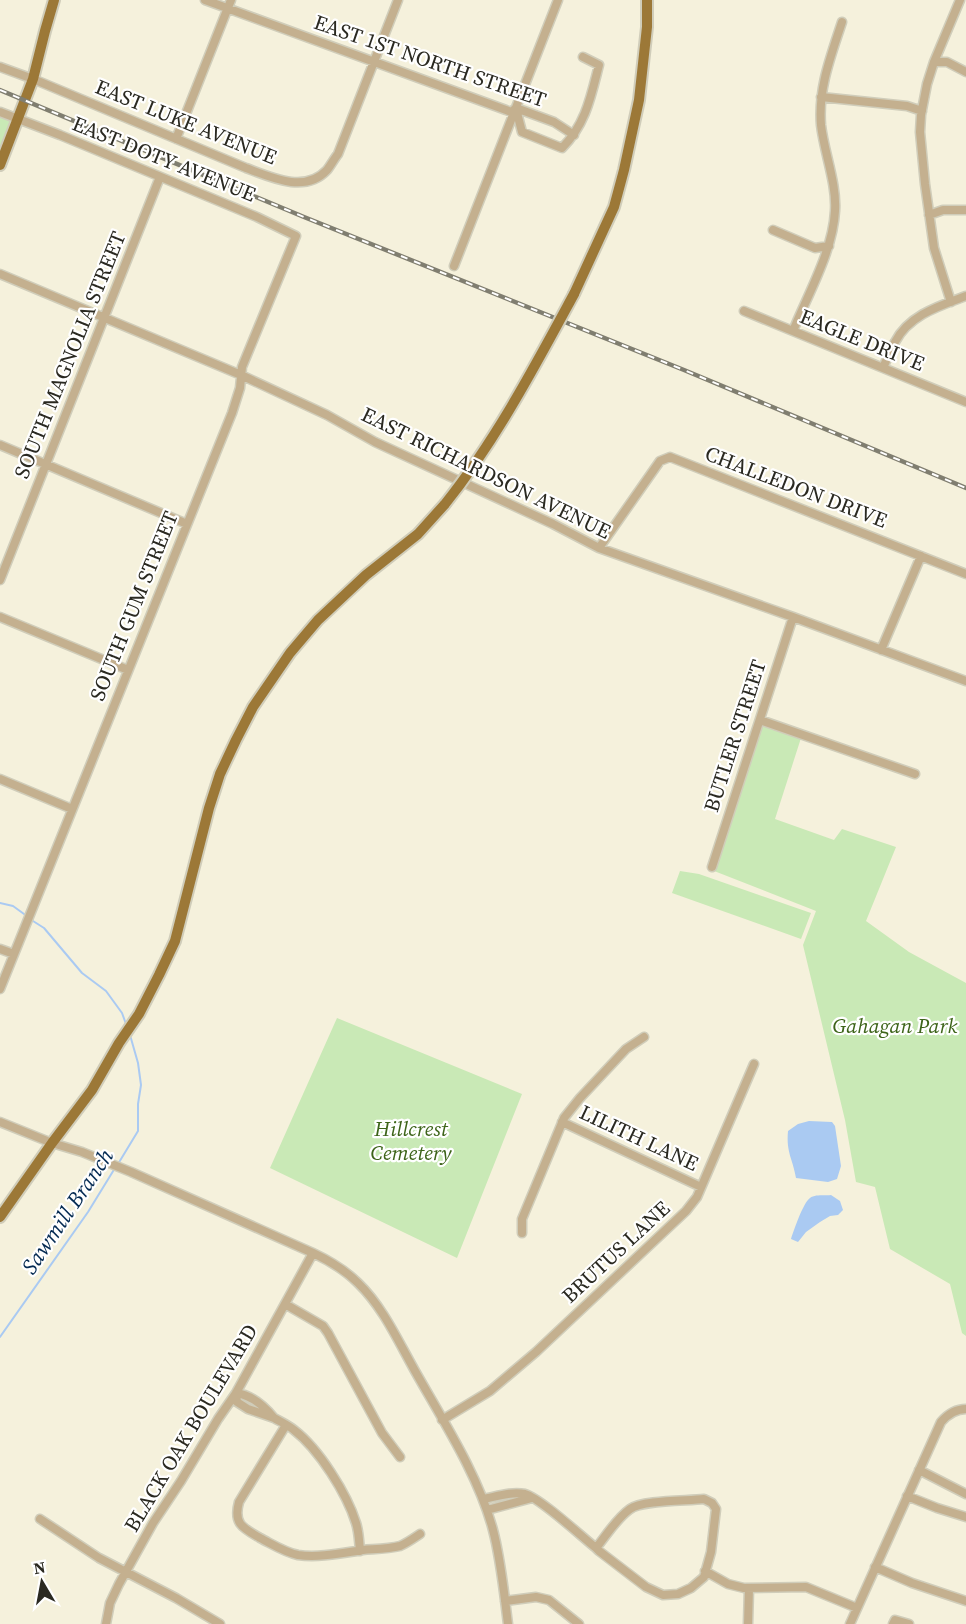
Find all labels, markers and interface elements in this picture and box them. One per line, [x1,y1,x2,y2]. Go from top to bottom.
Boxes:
street label: EAST 1ST NORTH STREET [310,7,551,114]
street label: EAST LUKE AVENUE [91,72,281,171]
street label: EAST DOTY AVENUE [68,109,260,209]
street label: SOUTH MAGNOLIA STREET [7,227,133,483]
street label: EAGLE DRIVE [795,301,929,378]
street label: EAST RICHARDSON AVENUE [357,399,616,546]
street label: CHALLEDON DRIVE [701,438,891,535]
street label: SOUTH GUM STREET [82,506,185,705]
street label: BUTLER STREET [696,656,773,816]
park label: Gahagan Park [833,1011,958,1040]
street label: LILITH LANE [575,1097,703,1178]
park label: Hillcrest Cemetery [371,1114,452,1167]
water label: Sawmill Branch [14,1142,120,1280]
street label: BRUTUS LANE [555,1194,676,1309]
street label: BLACK OAK BOULEVARD [117,1318,264,1537]
north arrow [12,1552,72,1612]
text: N [32,1555,47,1579]

